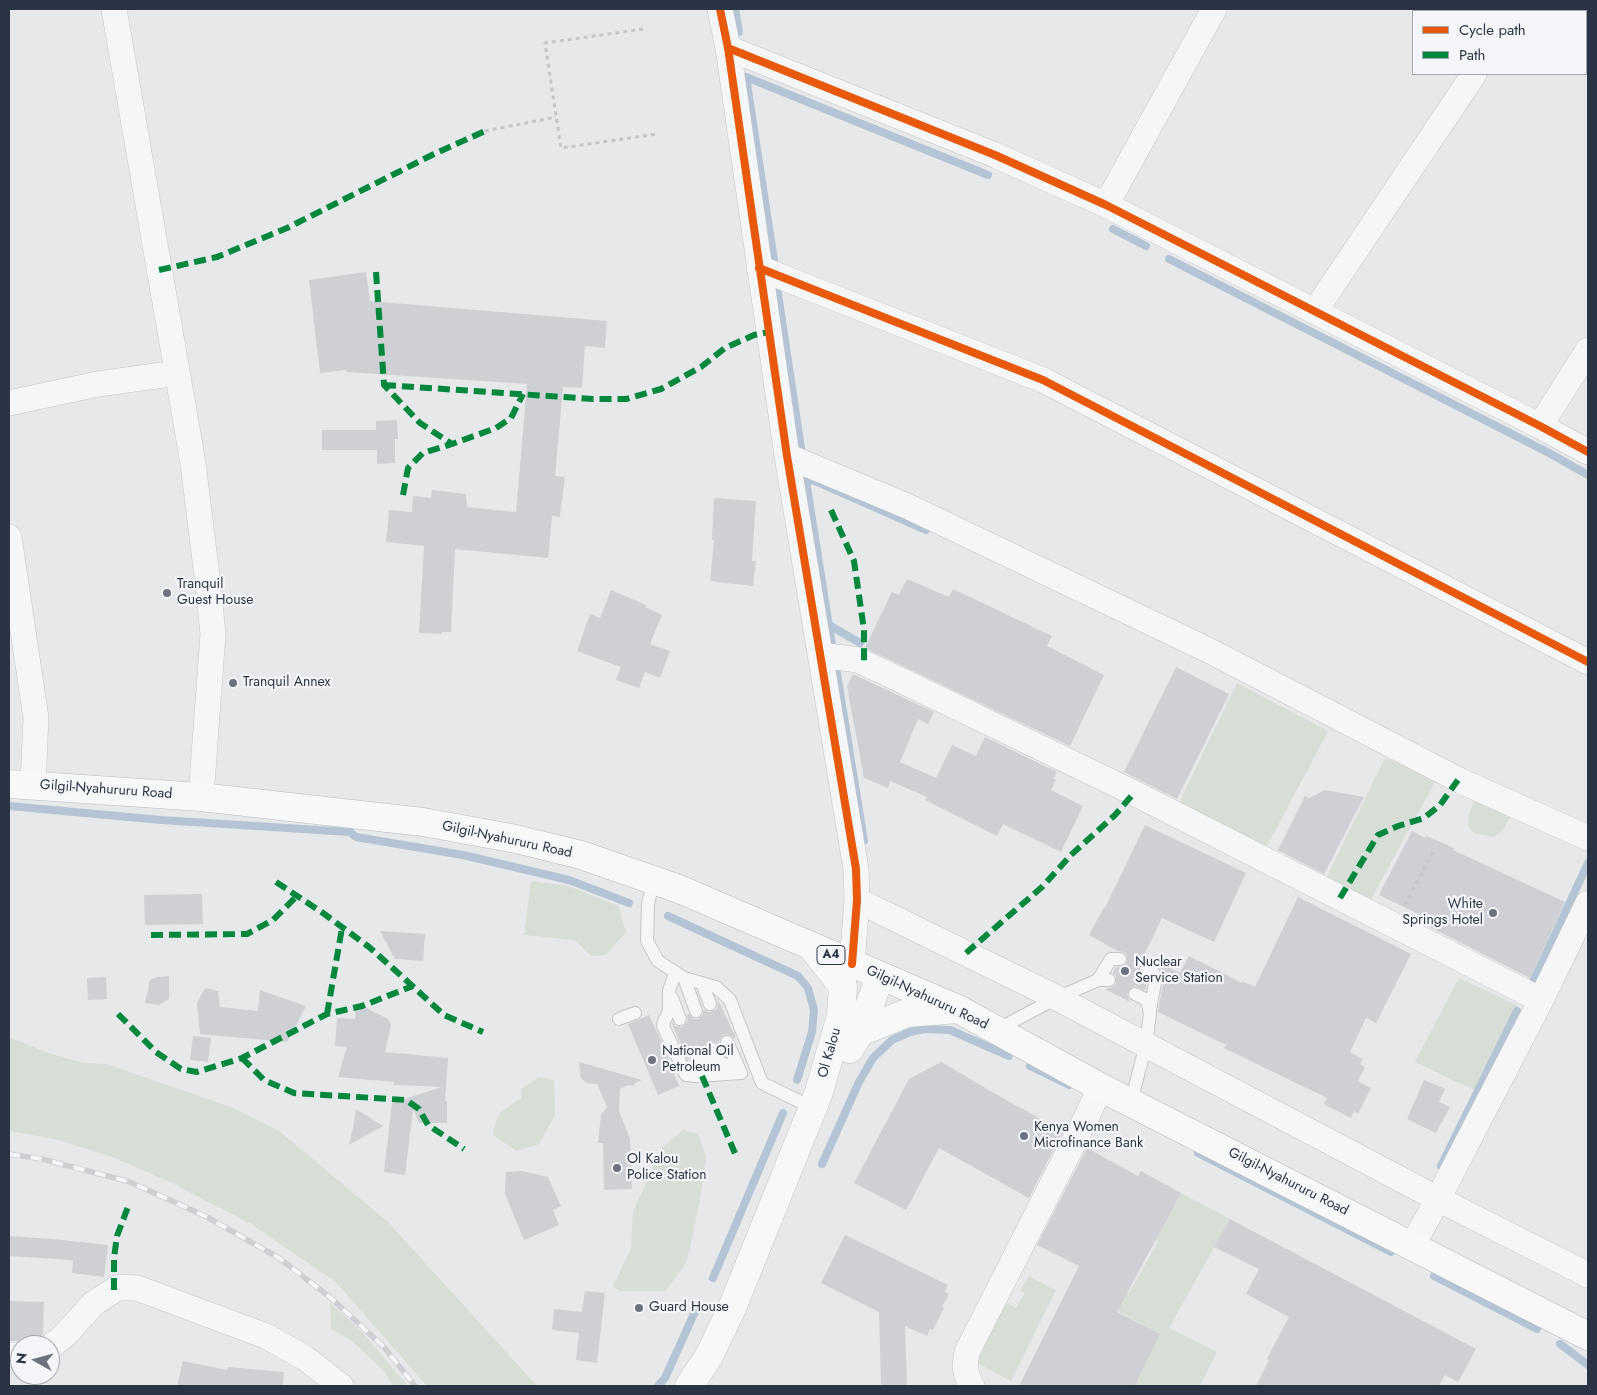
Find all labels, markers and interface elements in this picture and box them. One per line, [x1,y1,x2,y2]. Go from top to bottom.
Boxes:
legend [1412,10,1587,75]
text: Cycle path [1459,19,1526,41]
text: Path [1459,44,1485,66]
place label: Tranquil Guest House [177,577,253,610]
marker: Tranquil Guest House [161,587,173,599]
place label: Tranquil Annex [243,675,330,691]
marker: Tranquil Annex [227,677,239,689]
street label: Gilgil-Nyahururu Road [39,777,173,803]
street label: Gilgil-Nyahururu Road [440,818,574,862]
place label: White Springs Hotel [1402,897,1483,930]
marker: White Springs Hotel [1487,907,1499,919]
road number: A4 [817,946,845,964]
place label: Nuclear Service Station [1135,955,1223,988]
street label: Gilgil-Nyahururu Road [863,962,991,1034]
marker: Nuclear Service Station [1119,965,1131,977]
street label: Ol Kalou [815,1026,845,1080]
place label: National Oil Petroleum [662,1044,734,1076]
marker: National Oil Petroleum [646,1054,658,1066]
place label: Kenya Women Microfinance Bank [1034,1120,1143,1152]
marker: Kenya Women Microfinance Bank [1018,1130,1030,1142]
street label: Gilgil-Nyahururu Road [1225,1144,1351,1220]
place label: Ol Kalou Police Station [627,1152,707,1184]
marker: Ol Kalou Police Station [611,1162,623,1174]
place label: Guard House [649,1300,729,1316]
marker: Guard House [633,1302,645,1314]
north arrow [10,1335,60,1385]
text: N [11,1352,32,1365]

